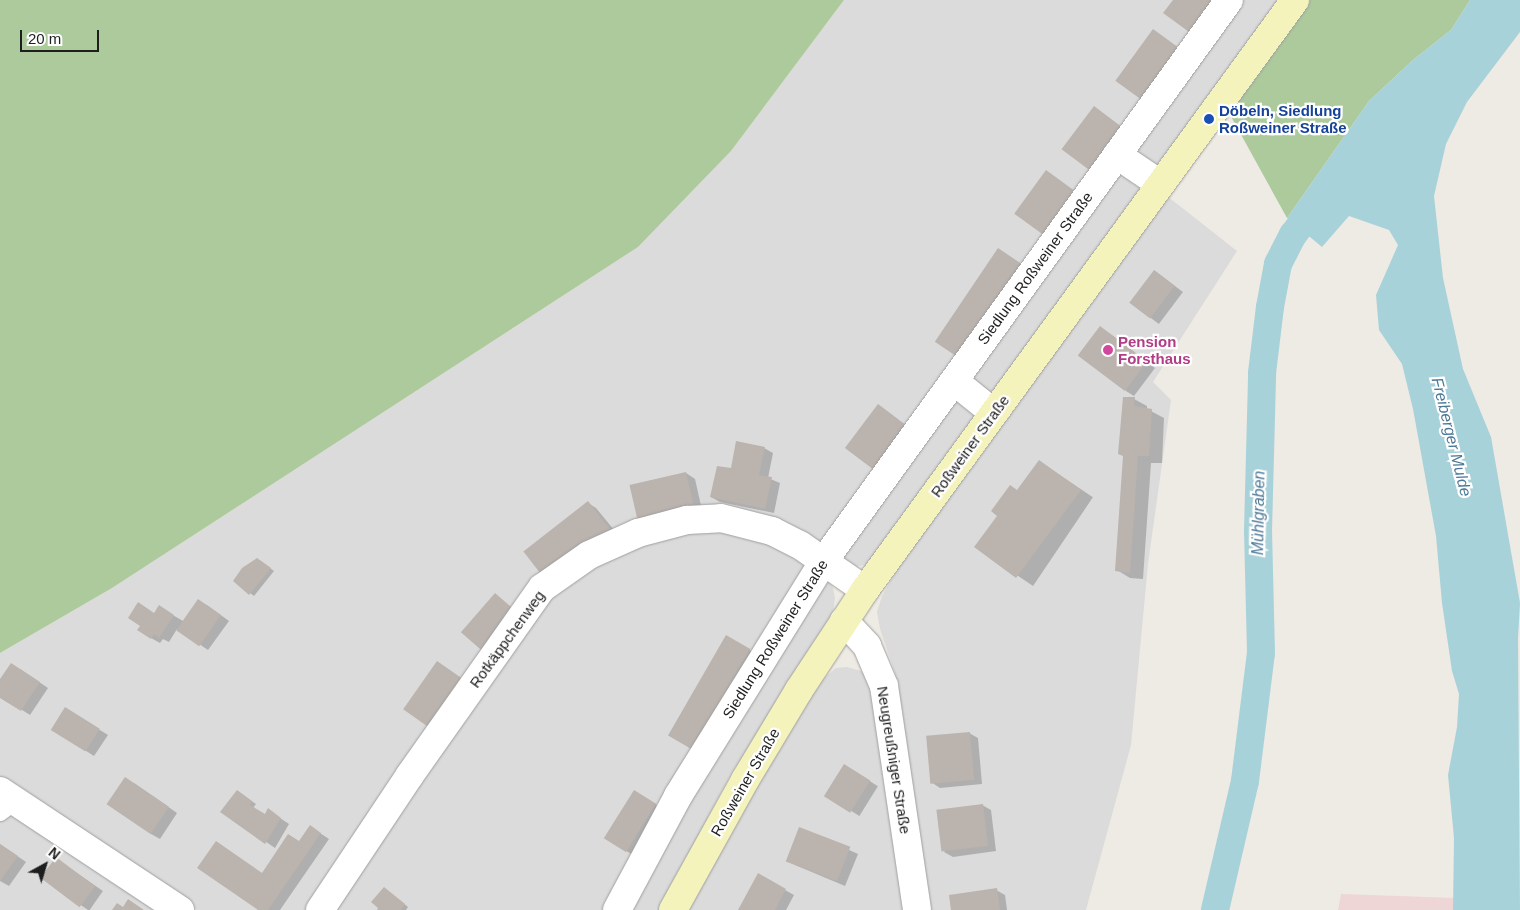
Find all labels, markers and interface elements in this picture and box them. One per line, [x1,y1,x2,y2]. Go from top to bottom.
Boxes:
scale bar [22,20,101,52]
text: 20 m [28,30,61,47]
place label: Döbeln, Siedlung Roßweiner Straße [1219,101,1347,136]
marker: Döbeln, Siedlung Roßweiner Straße [1203,113,1215,125]
street label: Siedlung Roßweiner Straße [974,188,1096,348]
place label: Pension Forsthaus [1118,332,1191,367]
marker: Pension Forsthaus [1102,344,1114,356]
water label: Freiberger Mulde [1427,376,1475,498]
street label: Roßweiner Straße [927,391,1013,501]
water label: Mühlgraben [1249,471,1269,555]
street label: Siedlung Roßweiner Straße [719,556,831,722]
street label: Rotkäppchenweg [466,587,548,691]
street label: Neugreußniger Straße [873,685,915,835]
street label: Roßweiner Straße [707,725,783,839]
north arrow [20,840,70,890]
text: N [45,844,63,863]

